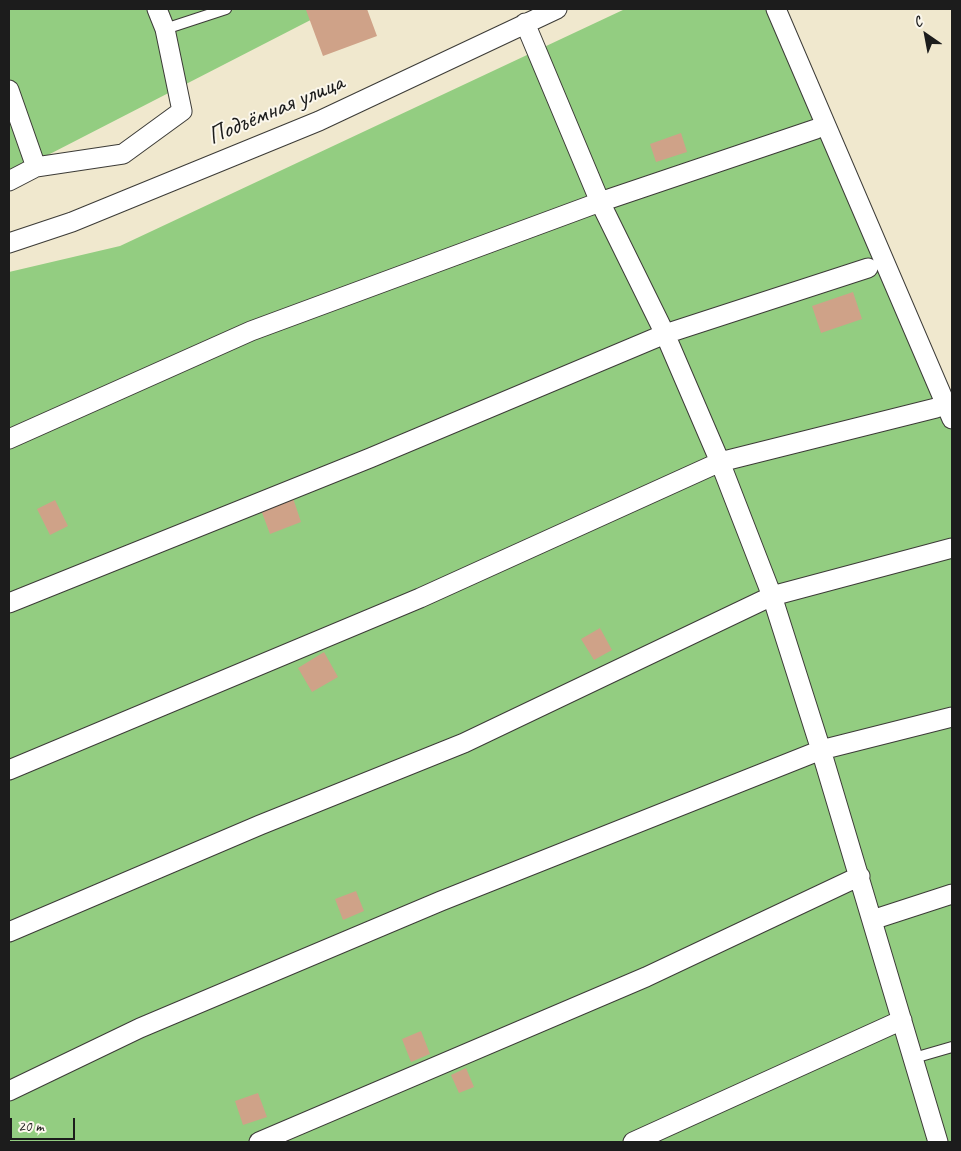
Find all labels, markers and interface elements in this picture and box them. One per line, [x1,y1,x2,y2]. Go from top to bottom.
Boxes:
north arrow [901,10,951,60]
text: С [910,13,925,31]
street label: Подъёмная улица [203,68,349,152]
scale bar [12,1108,78,1140]
text: 20 m [18,1117,44,1136]

